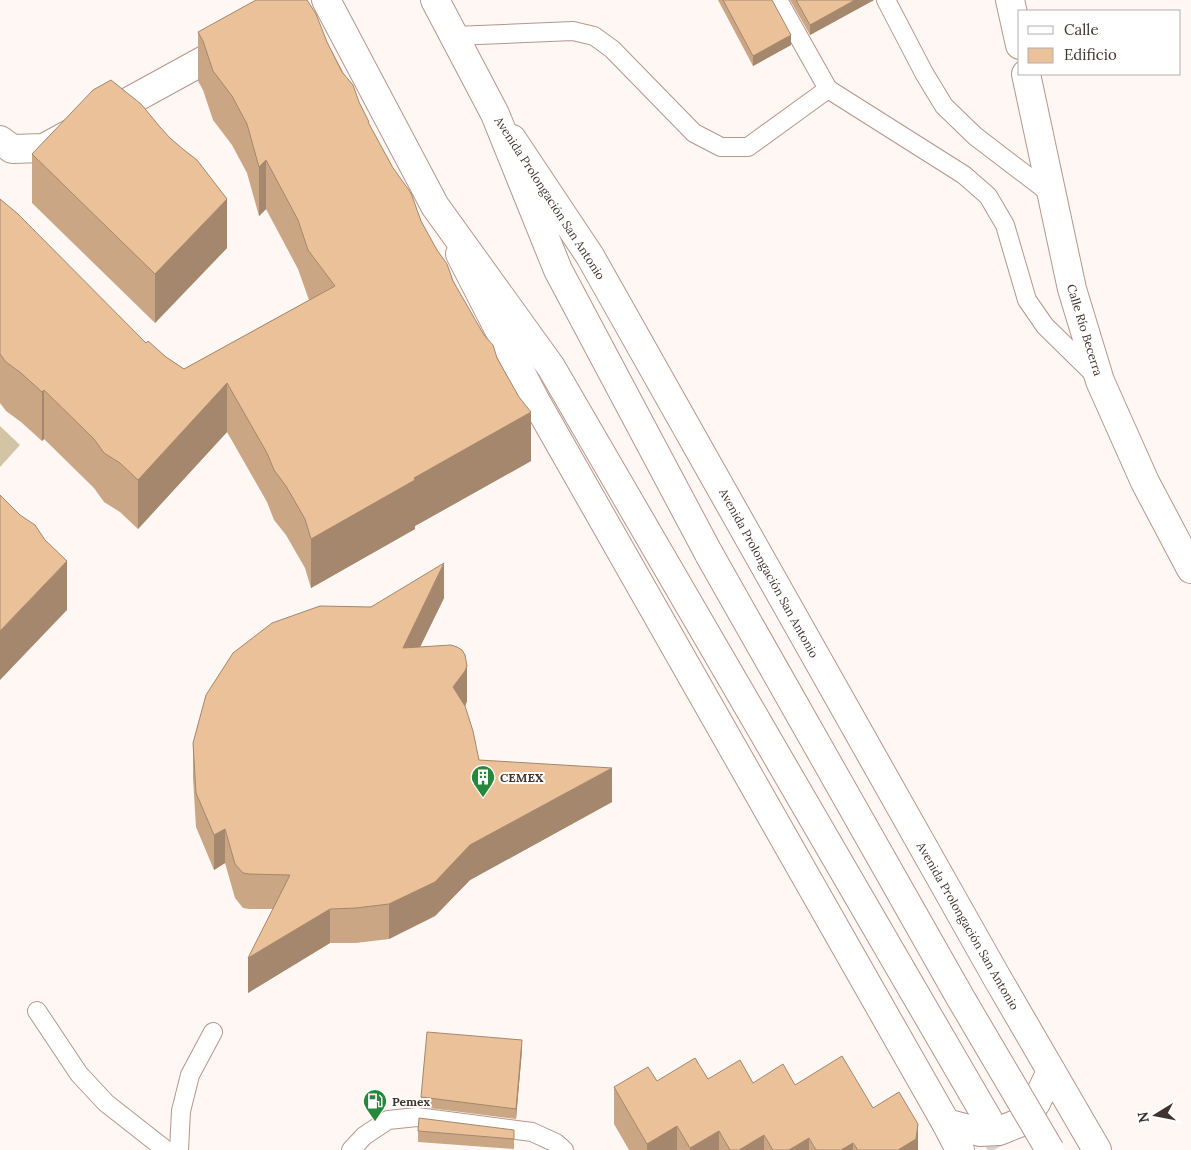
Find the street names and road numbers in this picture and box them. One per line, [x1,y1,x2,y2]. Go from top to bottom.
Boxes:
street label: Avenida Prolongación San Antonio [491,113,608,282]
street label: Calle Río Becerra [1064,282,1106,378]
street label: Avenida Prolongación San Antonio [716,485,822,660]
street label: Avenida Prolongación San Antonio [913,838,1022,1013]

